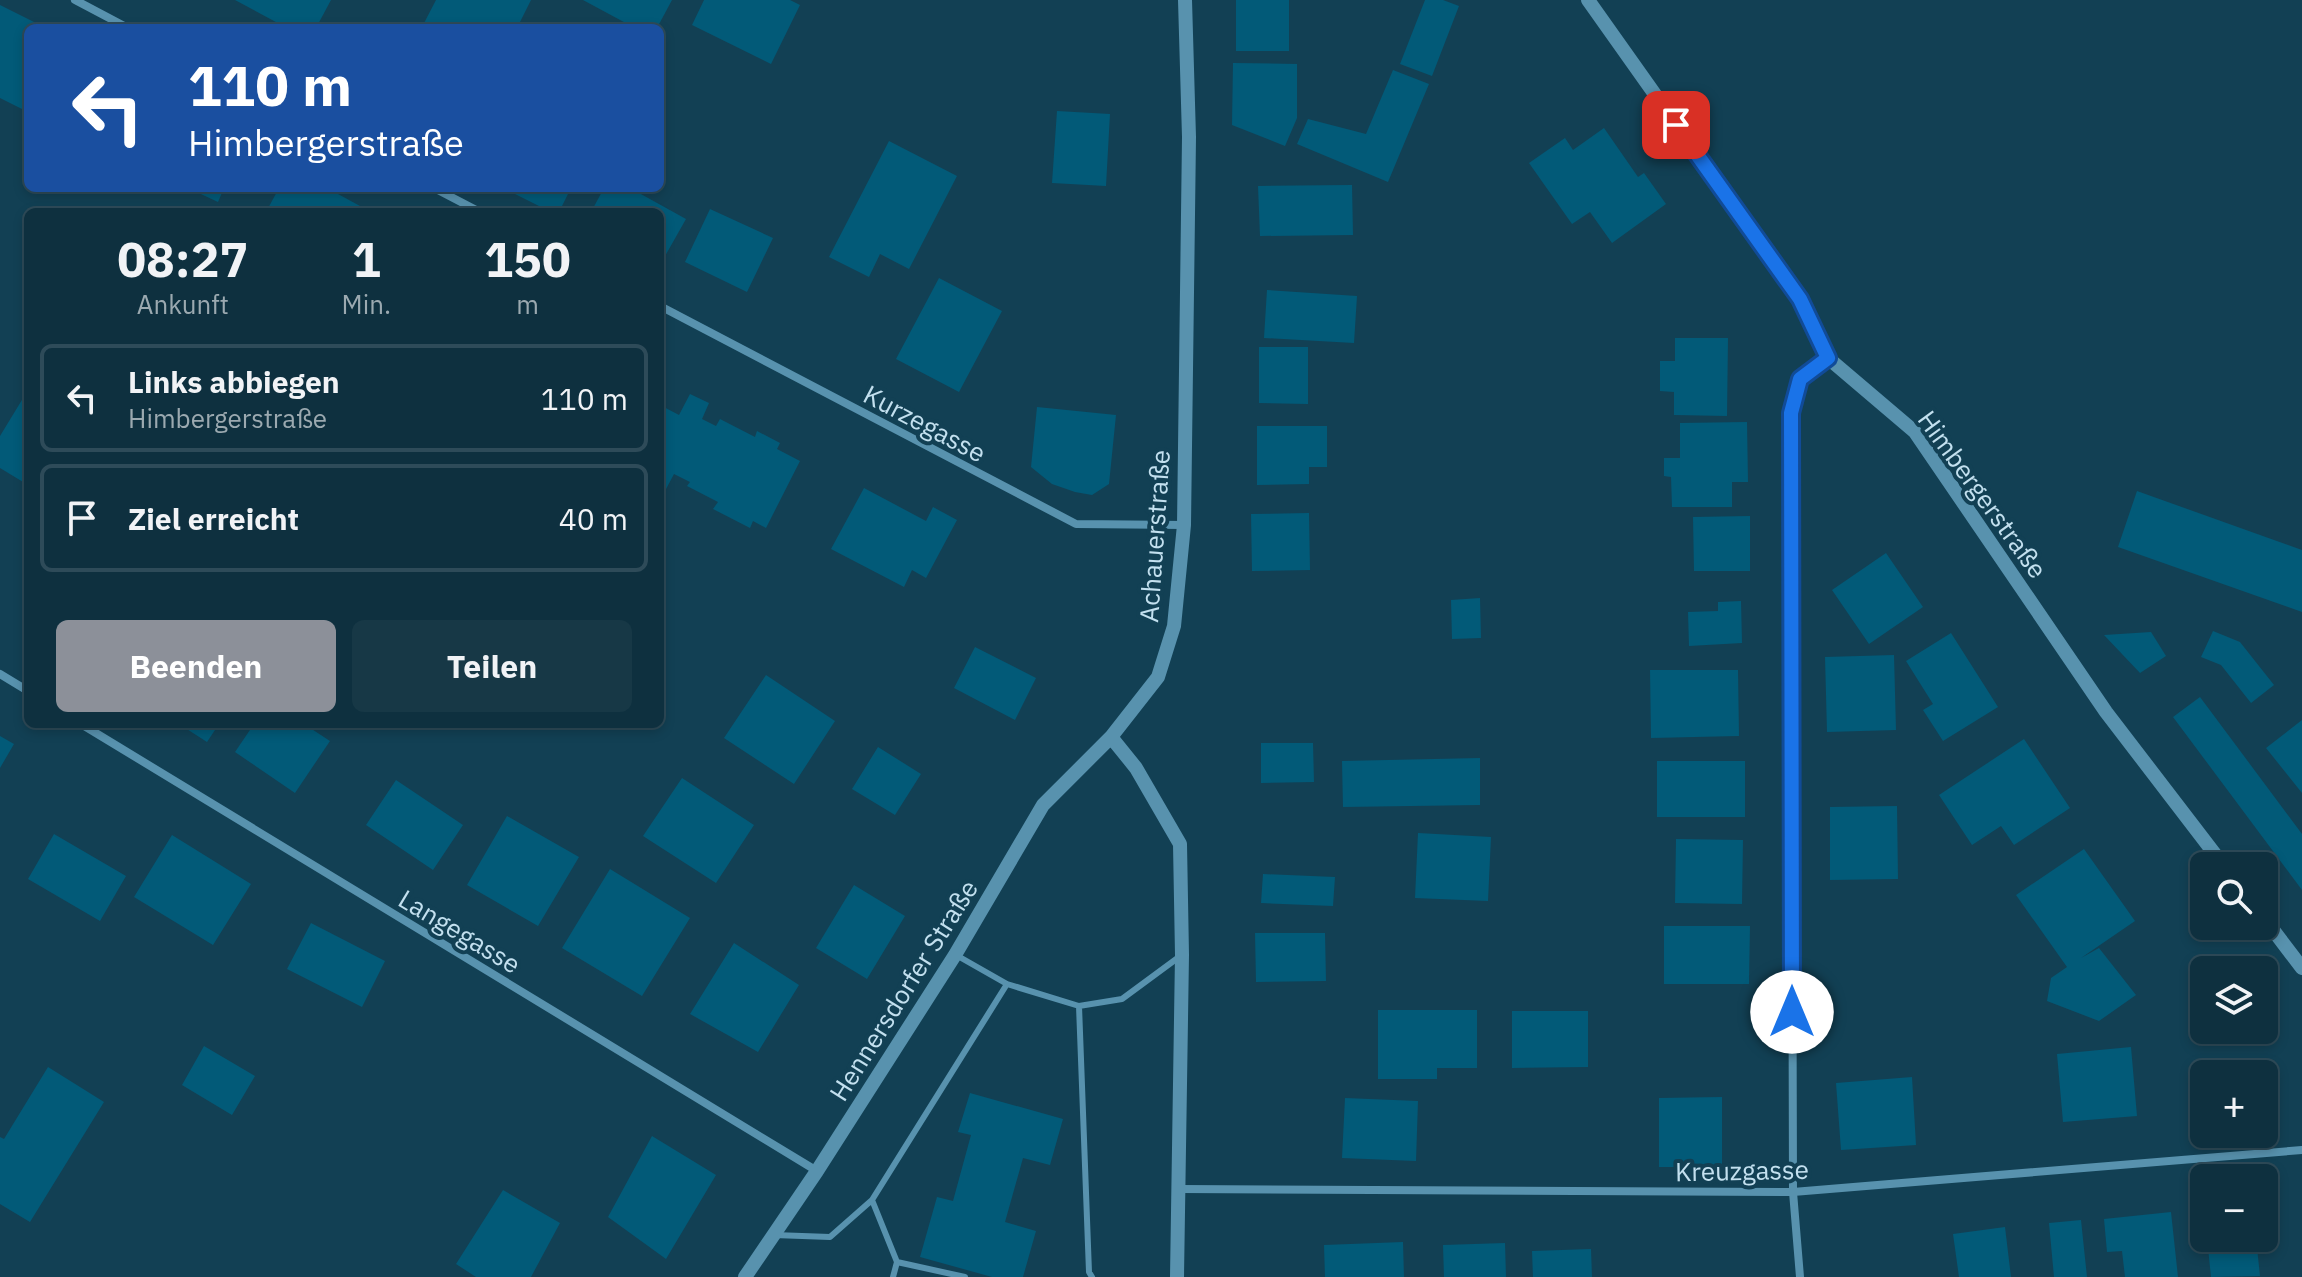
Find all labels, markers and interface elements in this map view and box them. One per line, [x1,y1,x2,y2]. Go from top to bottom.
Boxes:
text: 110 m [188,49,352,121]
icon: left [56,56,160,160]
pin [1642,91,1710,159]
icon: arrive [1654,103,1698,147]
text: Himbergerstraße [188,119,464,166]
text: 08:27 [117,228,248,290]
text: 1 [352,228,381,290]
text: 150 [484,228,571,290]
text: Ankunft [137,287,229,321]
text: Min. [342,287,391,321]
text: m [516,287,539,321]
text: Links abbiegen [128,362,340,401]
icon: left [60,376,104,420]
street label: Kurzegasse [858,377,992,469]
text: 110 m [541,379,628,418]
text: Himbergerstraße [128,401,327,435]
street label: Himbergerstraße [1911,403,2055,585]
street label: Achauerstraße [1131,449,1177,623]
icon: arrive [60,496,104,540]
text: Ziel erreicht [128,499,299,538]
text: 40 m [559,499,628,538]
button: Beenden [56,620,336,712]
button: Teilen [352,620,632,712]
map controls [2190,852,2278,1252]
button: search [2190,852,2278,940]
street label: Hennersdorfer Straße [821,873,985,1107]
street label: Langegasse [393,881,527,981]
button: layers [2190,956,2278,1044]
position arrow [1750,970,1834,1054]
button: + [2190,1060,2278,1148]
street label: Kreuzgasse [1675,1152,1809,1188]
button: − [2190,1164,2278,1252]

